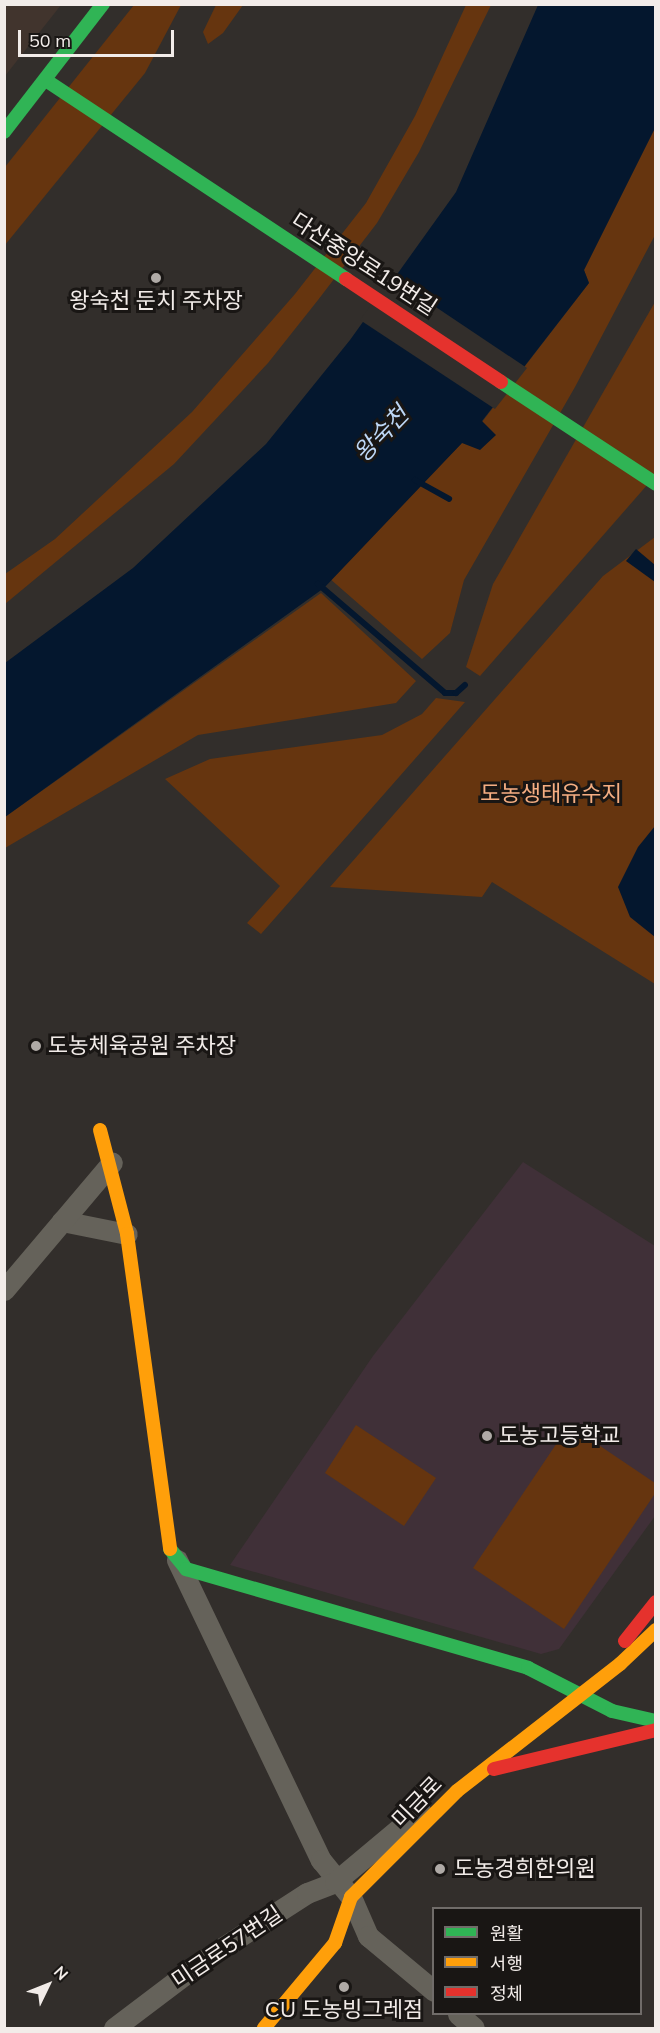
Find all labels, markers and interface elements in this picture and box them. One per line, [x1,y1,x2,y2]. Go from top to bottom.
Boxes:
scale bar [21,18,177,56]
text: 50 m [29,29,71,52]
street label: 다산중앙로19번길 [286,207,442,321]
marker: 왕숙천 둔치 주차장 [149,271,163,285]
place label: 왕숙천 둔치 주차장 [69,288,243,314]
water label: 왕숙천 [348,400,414,468]
park label: 도농생태유수지 [480,781,622,807]
place label: 도농체육공원 주차장 [48,1033,236,1059]
marker: 도농체육공원 주차장 [29,1039,43,1053]
place label: 도농고등학교 [499,1423,620,1449]
marker: 도농고등학교 [480,1429,494,1443]
street label: 미금로 [386,1771,448,1833]
place label: 도농경희한의원 [454,1856,596,1882]
marker: 도농경희한의원 [431,1860,449,1878]
street label: 미금로57번길 [167,1900,287,1994]
legend [432,1907,642,2015]
text: 원활 [490,1922,523,1945]
text: 서행 [490,1952,523,1975]
north arrow [18,1955,78,2015]
text: N [50,1961,73,1984]
marker: CU 도농빙그레점 [337,1980,351,1994]
text: 정체 [490,1982,523,2005]
place label: CU 도농빙그레점 [265,1997,423,2023]

